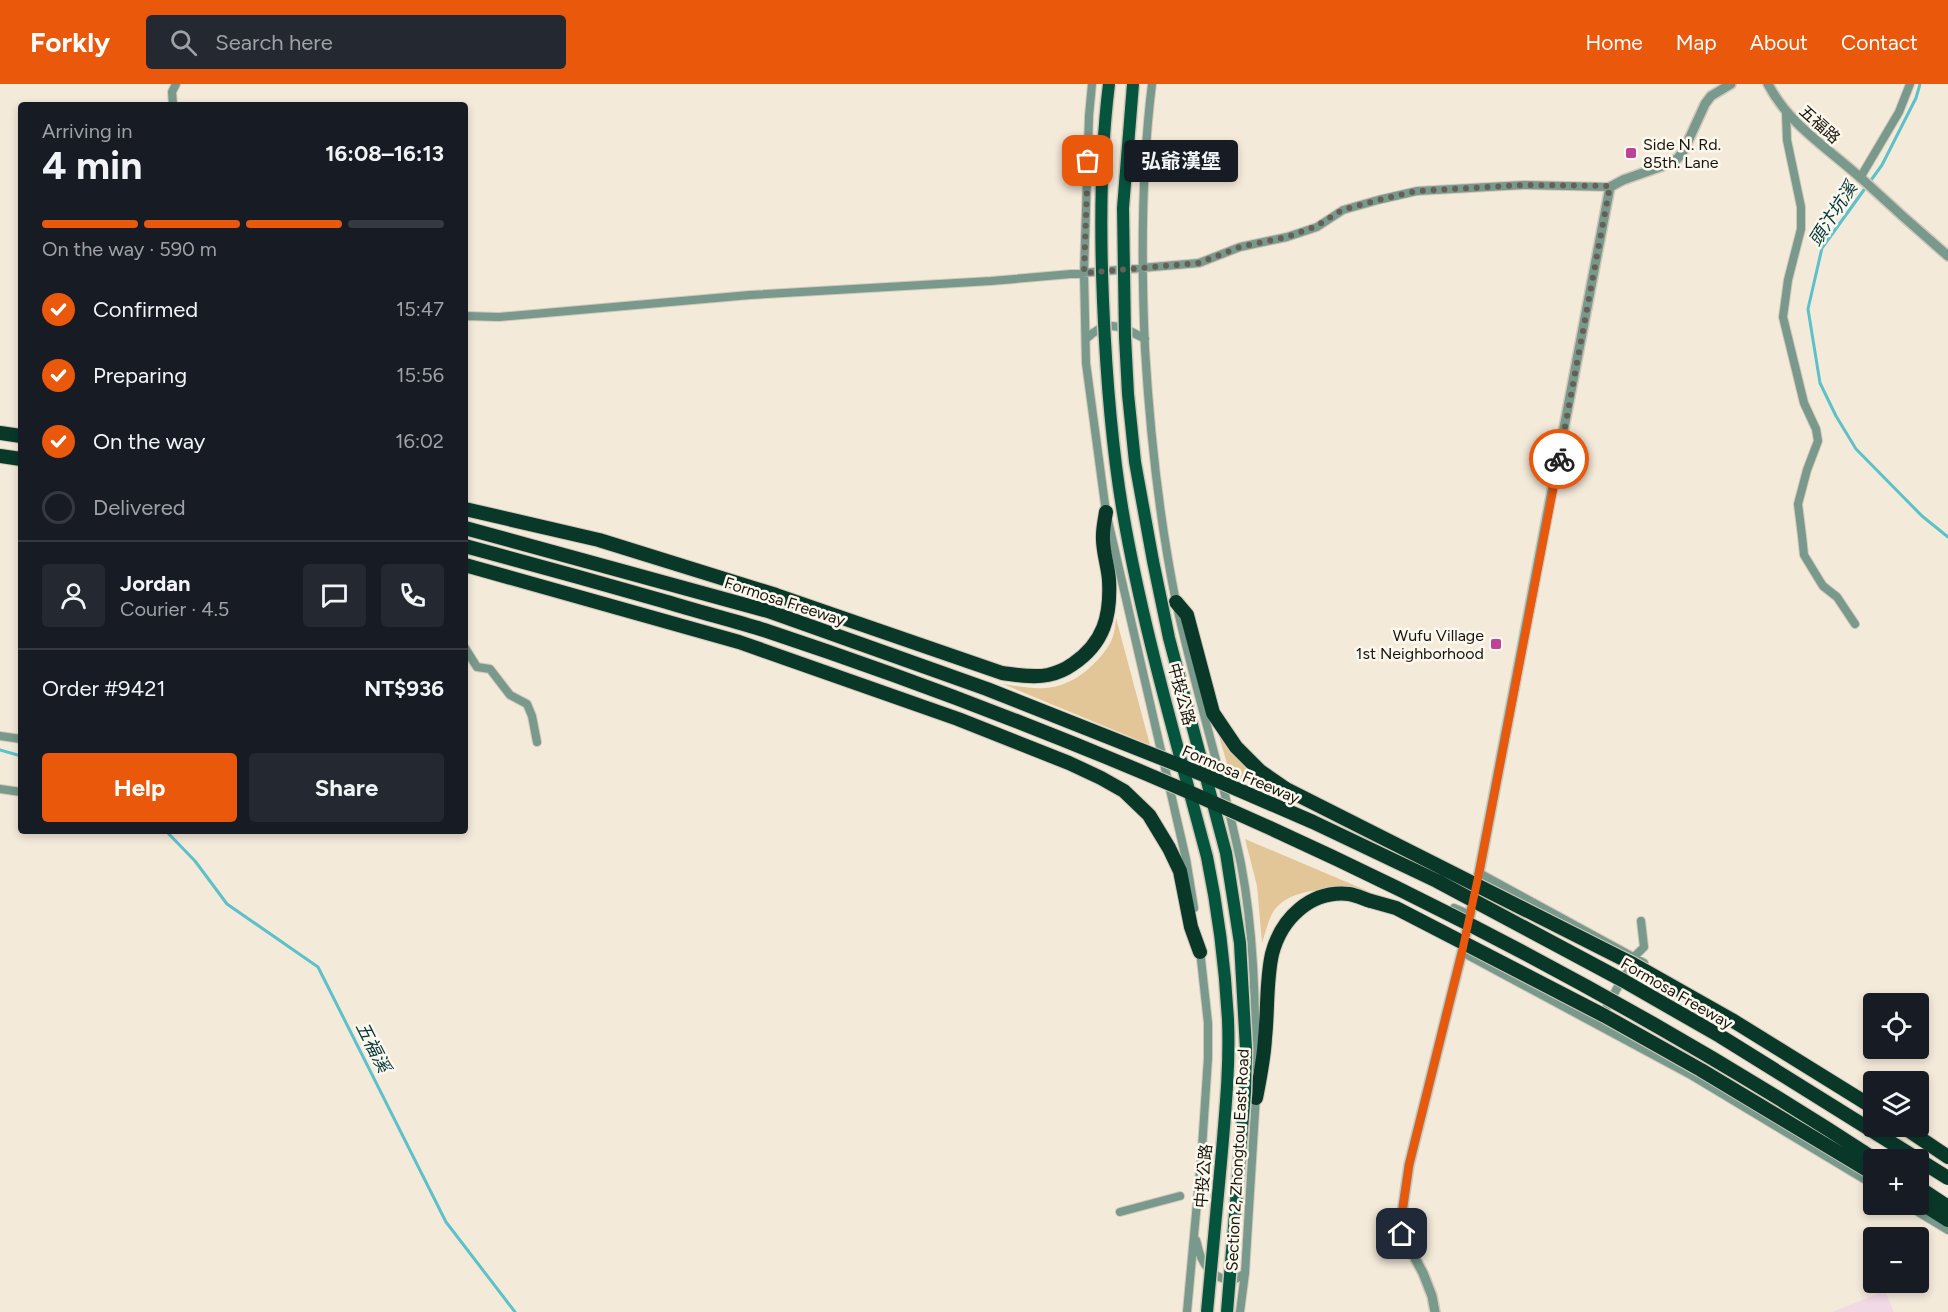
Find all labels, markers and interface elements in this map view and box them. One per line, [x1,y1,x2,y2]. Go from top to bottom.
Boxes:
search box [146,15,566,69]
text: Forkly [30,25,110,59]
icon: search [167,26,200,59]
text: Search here [215,29,333,56]
text: Home [1586,30,1643,55]
text: Map [1676,30,1717,55]
text: About [1750,30,1808,55]
text: Contact [1841,30,1918,55]
street label: 五福路 [1795,101,1844,147]
text: Arriving in [42,119,132,143]
pin [1062,135,1113,186]
place label: Side N. Rd. 85th. Lane [1643,135,1721,172]
text: 16:08–16:13 [325,140,444,167]
callout: 弘爺漢堡 [1124,140,1238,182]
text: 4 min [42,142,142,189]
icon: bag [1071,144,1104,177]
marker: Side N. Rd. 85th. Lane [1624,146,1638,160]
text: 弘爺漢堡 [1141,149,1221,173]
water label: 頭汴坑溪 [1804,175,1863,250]
text: On the way · 590 m [42,237,217,261]
icon: check [42,293,75,326]
text: Confirmed [93,296,198,323]
text: 15:47 [396,297,444,321]
icon: check [42,359,75,392]
text: Preparing [93,362,187,389]
text: 15:56 [396,363,444,387]
icon: check [42,425,75,458]
text: On the way [93,428,205,455]
text: 16:02 [395,429,444,453]
courier [1529,429,1589,489]
icon: bike [1543,443,1576,476]
text: Delivered [93,494,186,521]
button: person [42,564,105,627]
button: chat [303,564,366,627]
button: phone [381,564,444,627]
text: Jordan [120,570,191,597]
street label: Formosa Freeway [722,573,848,630]
text: Courier · 4.5 [120,597,229,621]
place label: Wufu Village 1st Neighborhood [1356,626,1484,663]
marker: Wufu Village 1st Neighborhood [1489,637,1503,651]
street label: 中投公路 [1164,661,1199,728]
text: Order #9421 [42,675,166,702]
text: NT$936 [364,675,444,702]
street label: Formosa Freeway [1179,741,1303,808]
button: Help [42,753,237,822]
button: Share [249,753,444,822]
street label: Formosa Freeway [1618,954,1736,1033]
map controls [1863,993,1929,1293]
button: locate [1863,993,1929,1059]
water label: 五福溪 [351,1018,396,1079]
street label: Section 2, Zhongtou East Road [1222,1048,1253,1272]
button: layers [1863,1071,1929,1137]
street label: 中投公路 [1191,1143,1216,1209]
button: + [1863,1149,1929,1215]
pin [1376,1208,1427,1259]
icon: home [1385,1217,1418,1250]
button: − [1863,1227,1929,1293]

